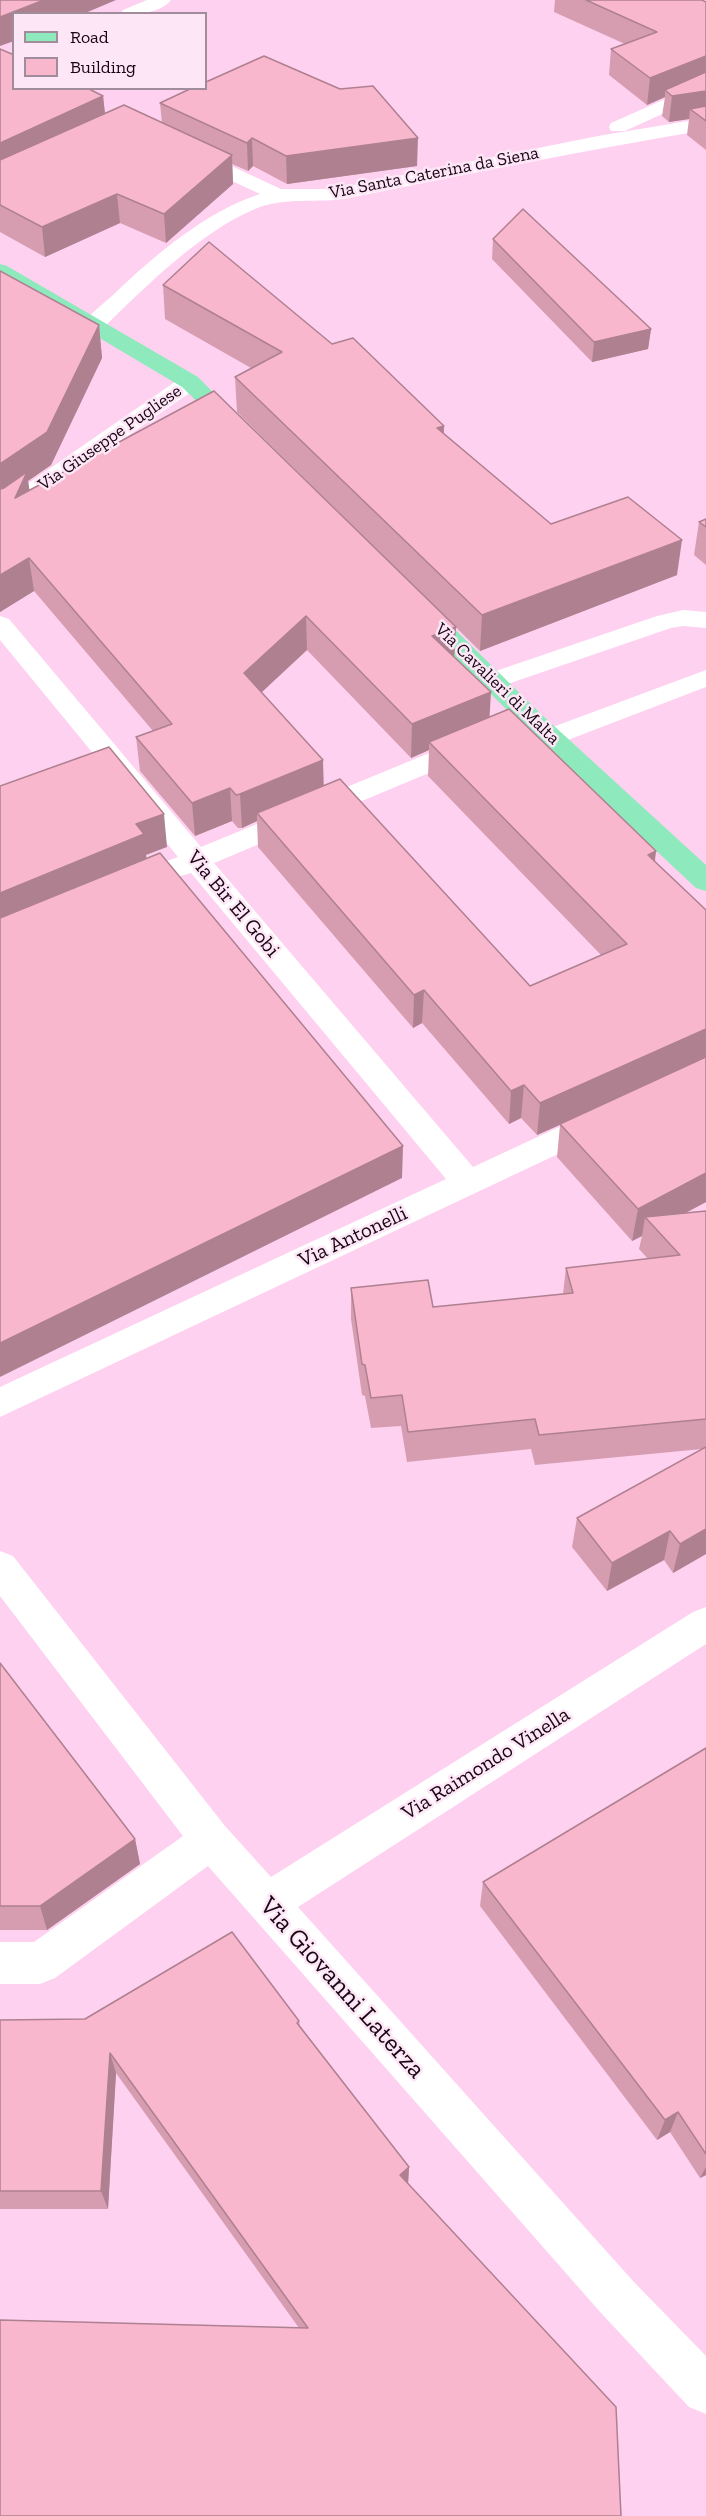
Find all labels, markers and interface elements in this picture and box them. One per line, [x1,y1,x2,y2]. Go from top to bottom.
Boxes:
legend [12,12,207,90]
text: Road [70,26,109,48]
text: Building [70,56,136,78]
street label: Via Santa Caterina da Siena [327,142,541,204]
street label: Via Giuseppe Pugliese [34,380,186,496]
street label: Via Cavalieri di Malta [430,619,564,749]
street label: Via Bir El Gobi [181,846,285,962]
street label: Via Antonelli [295,1201,411,1273]
street label: Via Raimondo Vinella [397,1702,575,1826]
street label: Via Giovanni Laterza [252,1891,432,2085]

